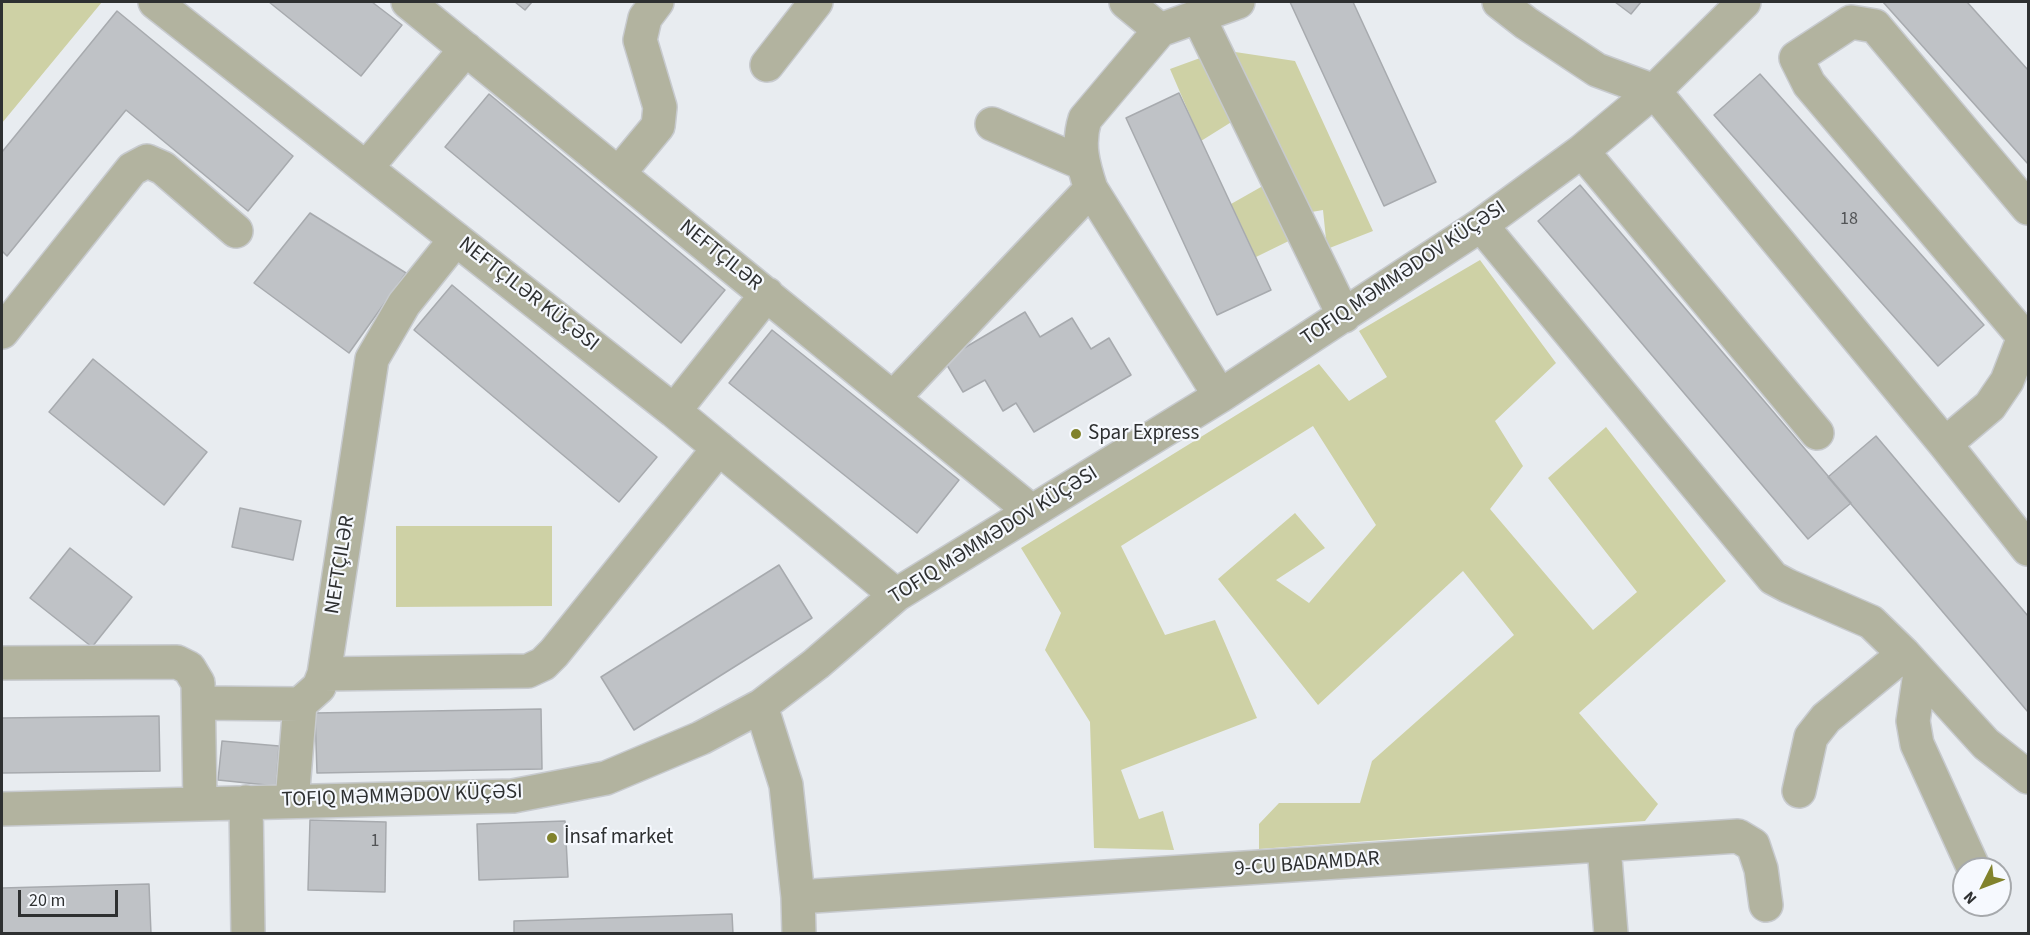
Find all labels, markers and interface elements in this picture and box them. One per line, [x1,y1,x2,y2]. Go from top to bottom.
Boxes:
street label: TOFIQ MƏMMƏDOV KÜÇƏSI [1297,196,1511,352]
house number: 18 [1840,209,1858,231]
street label: NEFTÇILƏR [674,215,766,297]
street label: NEFTÇILƏR KÜÇƏSI [453,232,603,358]
place label: Spar Express [1088,421,1199,447]
marker: Spar Express [1069,427,1083,441]
street label: TOFIQ MƏMMƏDOV KÜÇƏSI [885,461,1103,611]
street label: NEFTÇILƏR [321,514,361,616]
street label: TOFIQ MƏMMƏDOV KÜÇƏSI [281,780,523,814]
place label: İnsaf market [564,825,673,851]
house number: 1 [371,831,379,853]
marker: İnsaf market [545,831,559,845]
street label: 9-CU BADAMDAR [1233,847,1381,883]
north arrow [1952,857,2012,917]
scale bar [21,878,122,916]
text: N [1958,886,1982,909]
text: 20 m [29,888,65,913]

